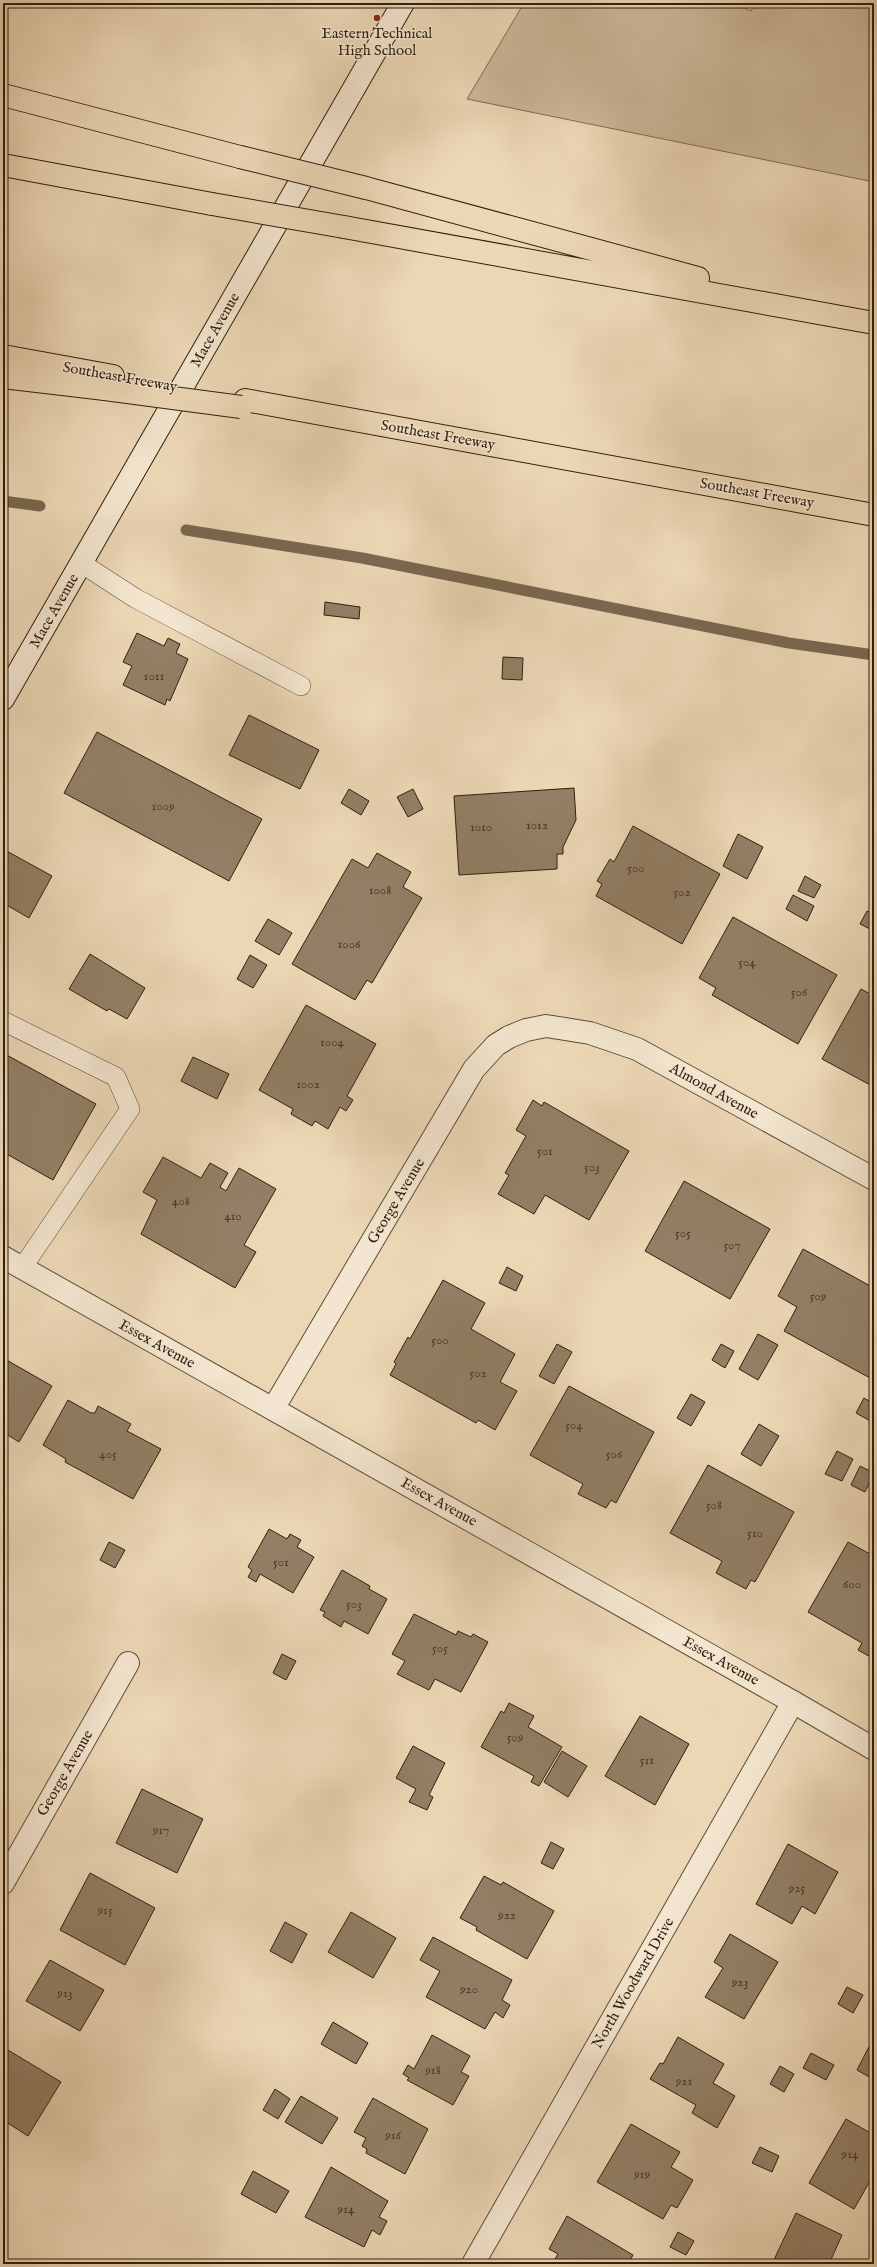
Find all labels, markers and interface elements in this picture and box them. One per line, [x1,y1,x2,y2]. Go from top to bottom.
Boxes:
marker: Eastern Technical High School [372,13,382,23]
place label: Eastern Technical High School [322,24,433,60]
street label: Mace Avenue [186,289,244,371]
street label: Southeast Freeway [61,358,179,397]
street label: Southeast Freeway [379,416,497,455]
street label: Southeast Freeway [698,474,816,513]
street label: Mace Avenue [25,570,83,652]
house number: 1011 [144,668,165,685]
house number: 1009 [151,798,175,815]
house number: 1012 [526,817,548,834]
house number: 1010 [470,819,492,836]
house number: 500 [627,860,645,877]
house number: 1008 [369,882,391,899]
house number: 502 [673,884,691,901]
house number: 1006 [337,936,361,953]
house number: 504 [738,954,756,971]
house number: 506 [791,984,808,1001]
house number: 1004 [320,1034,345,1051]
street label: Almond Avenue [665,1058,762,1123]
house number: 1002 [296,1076,320,1093]
house number: 501 [537,1143,553,1160]
street label: George Avenue [363,1155,429,1247]
house number: 503 [584,1159,600,1176]
house number: 408 [172,1193,190,1210]
house number: 410 [224,1208,242,1225]
house number: 505 [675,1225,691,1242]
house number: 507 [723,1237,741,1254]
house number: 509 [810,1288,827,1305]
street label: Essex Avenue [116,1315,199,1373]
house number: 500 [431,1332,449,1349]
house number: 502 [469,1365,487,1382]
house number: 504 [565,1417,583,1434]
house number: 405 [99,1446,117,1463]
house number: 506 [606,1446,623,1463]
street label: Essex Avenue [398,1473,481,1531]
house number: 508 [706,1497,722,1514]
house number: 510 [747,1525,763,1542]
house number: 501 [273,1554,289,1571]
house number: 600 [843,1576,861,1593]
house number: 503 [346,1596,362,1613]
street label: Essex Avenue [680,1632,763,1690]
house number: 505 [432,1640,448,1657]
street label: George Avenue [33,1726,97,1820]
house number: 509 [507,1729,524,1746]
house number: 511 [640,1752,654,1769]
house number: 917 [152,1822,169,1839]
house number: 925 [788,1880,806,1897]
house number: 915 [96,1902,113,1919]
house number: 922 [497,1907,516,1924]
street label: North Woodward Drive [588,1914,678,2052]
house number: 923 [731,1974,748,1991]
house number: 920 [459,1981,478,1998]
house number: 913 [56,1985,73,2002]
house number: 918 [424,2062,441,2079]
house number: 921 [675,2073,692,2090]
house number: 916 [384,2127,401,2144]
house number: 914 [841,2146,859,2163]
house number: 919 [633,2166,650,2183]
house number: 914 [337,2201,355,2218]

